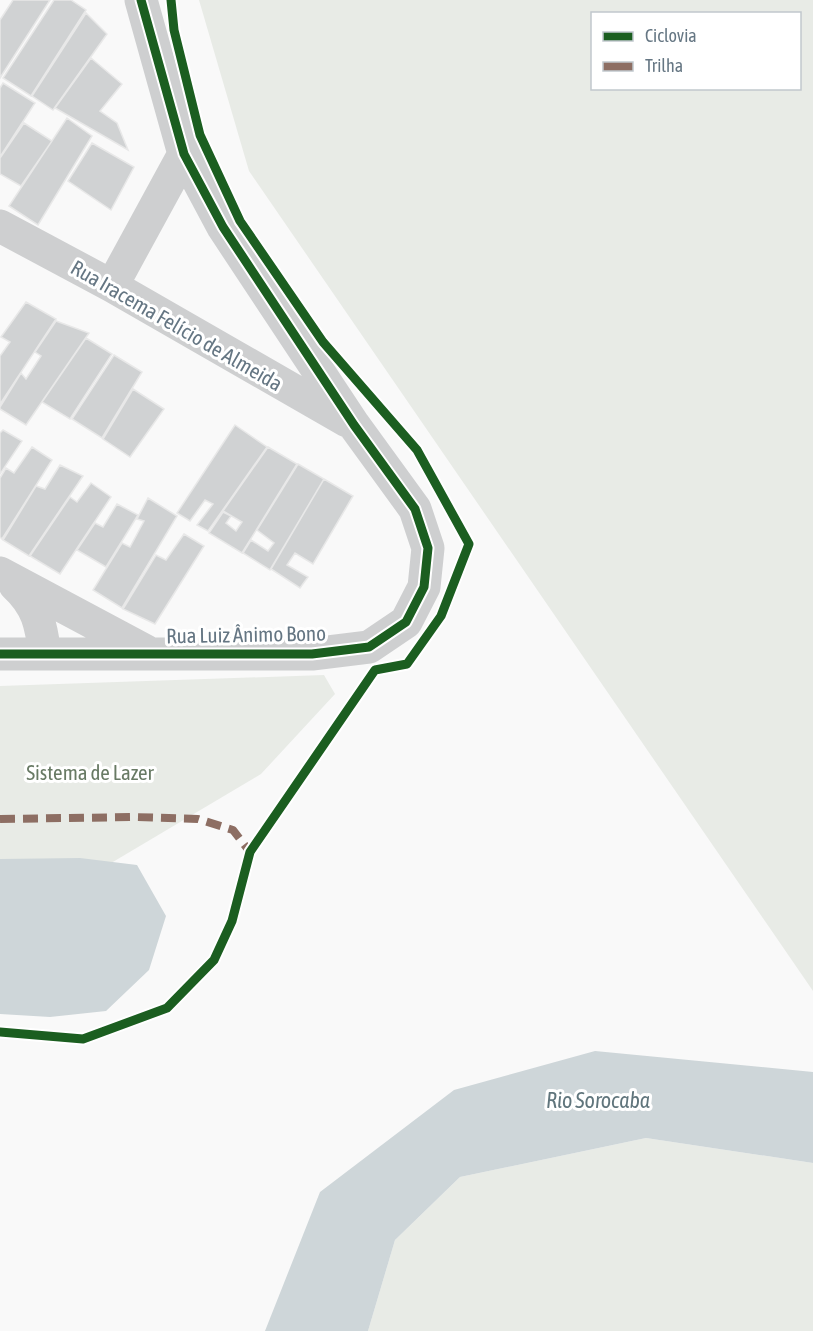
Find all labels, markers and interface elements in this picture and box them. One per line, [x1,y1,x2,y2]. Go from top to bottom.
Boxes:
legend [591,12,801,90]
text: Ciclovia [645,25,697,46]
text: Trilha [645,55,683,76]
street label: Rua Iracema Felício de Almeida [67,255,287,395]
street label: Rua Luiz Ânimo Bono [166,621,326,647]
park label: Sistema de Lazer [26,760,155,784]
water label: Rio Sorocaba [546,1087,650,1113]

